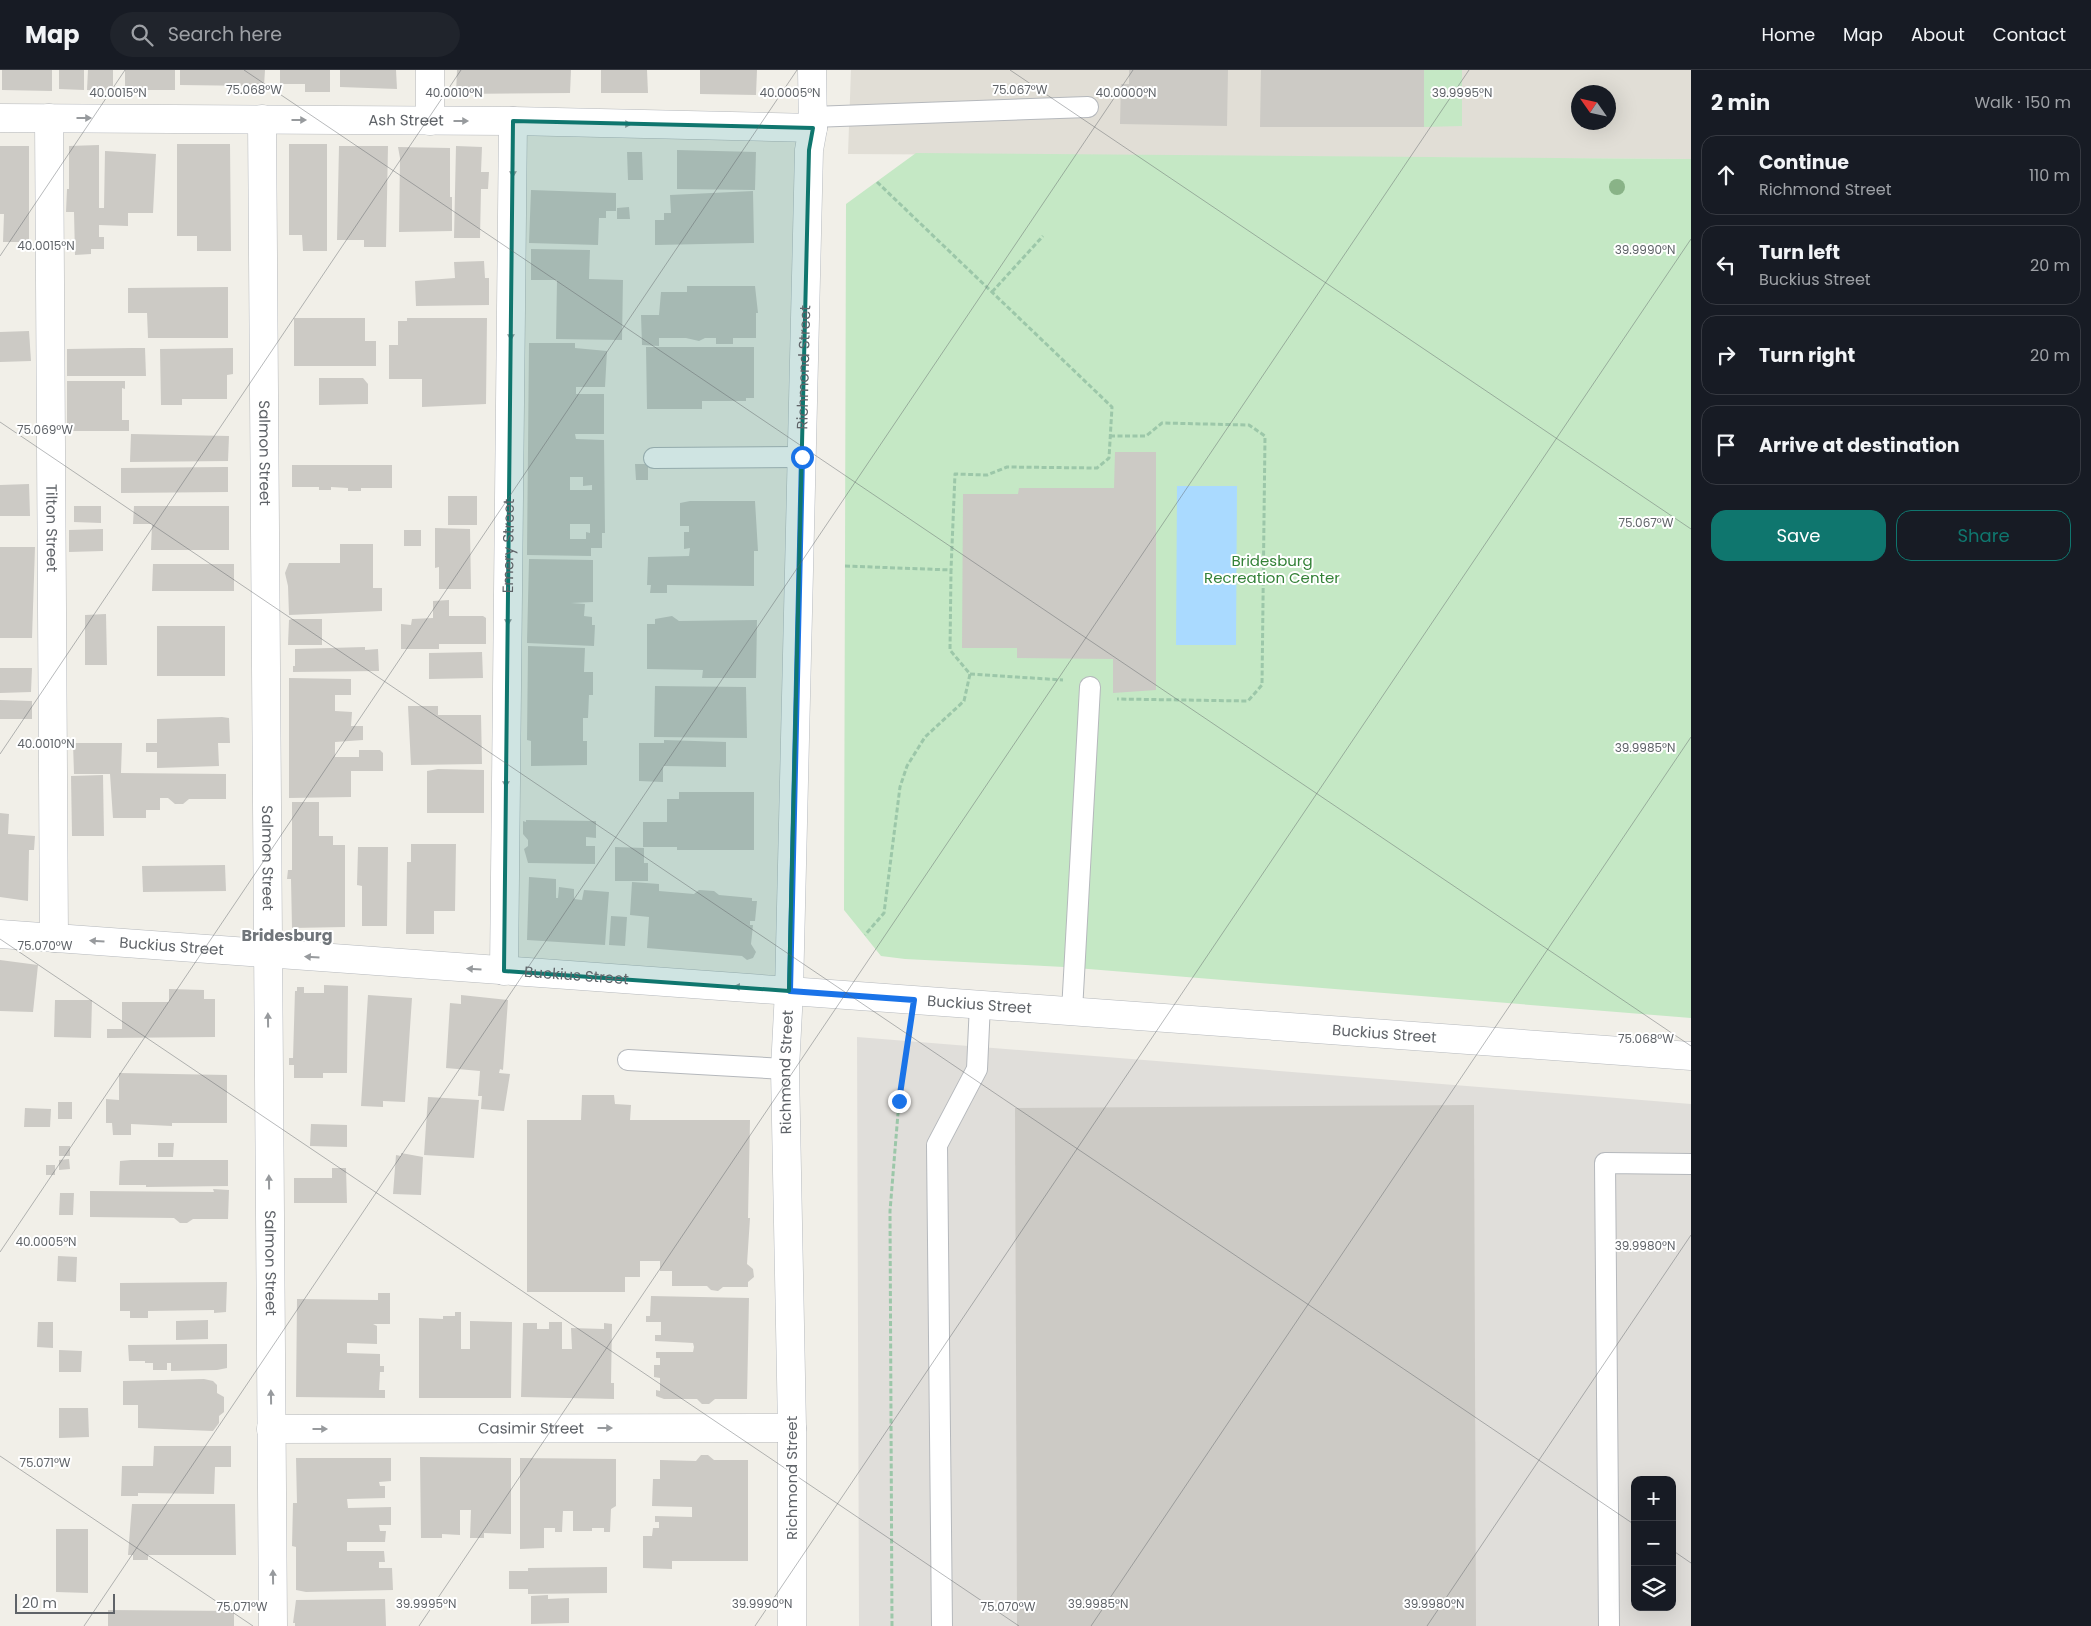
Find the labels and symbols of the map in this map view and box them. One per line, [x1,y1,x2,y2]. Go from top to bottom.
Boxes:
text: 75.068°W [226,81,282,98]
text: 75.067°W [993,81,1048,98]
text: 40.0015°N [89,84,147,101]
text: 40.0010°N [425,84,483,101]
text: 40.0005°N [759,84,821,101]
text: 40.0000°N [1095,84,1157,101]
text: 39.9995°N [1432,84,1492,101]
north arrow [1571,85,1616,130]
street label: Ash Street [368,109,444,131]
one-way arrow [76,114,92,122]
one-way arrow [291,116,307,124]
one-way arrow [453,117,469,125]
one-way arrow [616,120,632,128]
one-way arrow [509,162,517,178]
text: 40.0015°N [17,237,75,254]
text: 39.9990°N [1615,241,1675,258]
street label: Richmond Street [791,305,815,430]
one-way arrow [507,325,515,341]
street label: Salmon Street [254,400,276,506]
text: 75.069°W [17,421,73,438]
route start [791,446,814,469]
street label: Tilton Street [41,484,63,572]
street label: Emery Street [497,499,519,593]
text: 75.067°W [1619,514,1674,531]
park label: Bridesburg Recreation Center [1204,550,1340,588]
one-way arrow [504,610,512,626]
text: 40.0010°N [17,735,75,752]
text: 39.9985°N [1615,739,1675,756]
one-way arrow [502,772,510,788]
street label: Salmon Street [257,805,279,911]
district label: Bridesburg [241,924,333,947]
street label: Buckius Street [119,932,225,960]
text: 75.070°W [18,937,73,954]
one-way arrow [89,937,105,945]
one-way arrow [304,953,320,961]
street label: Buckius Street [524,961,630,989]
one-way arrow [466,964,482,972]
one-way arrow [733,983,749,991]
street label: Buckius Street [926,990,1033,1018]
street label: Richmond Street [774,1009,798,1134]
one-way arrow [264,1012,272,1028]
street label: Buckius Street [1331,1019,1437,1048]
text: 75.068°W [1618,1030,1674,1047]
route end [888,1090,911,1113]
one-way arrow [265,1174,273,1190]
street label: Salmon Street [260,1210,282,1316]
text: 40.0005°N [15,1233,77,1250]
text: 39.9980°N [1615,1237,1675,1254]
one-way arrow [267,1389,275,1405]
street label: Richmond Street [781,1416,802,1540]
street label: Casimir Street [478,1417,584,1439]
one-way arrow [597,1424,613,1432]
one-way arrow [312,1425,328,1433]
text: 75.071°W [19,1454,71,1471]
one-way arrow [269,1569,277,1585]
scale bar [15,1591,115,1614]
text: 39.9995°N [396,1595,456,1612]
text: 39.9990°N [732,1595,792,1612]
text: 39.9985°N [1068,1595,1128,1612]
text: 39.9980°N [1404,1595,1464,1612]
text: 75.071°W [216,1598,268,1615]
text: 75.070°W [981,1598,1036,1615]

